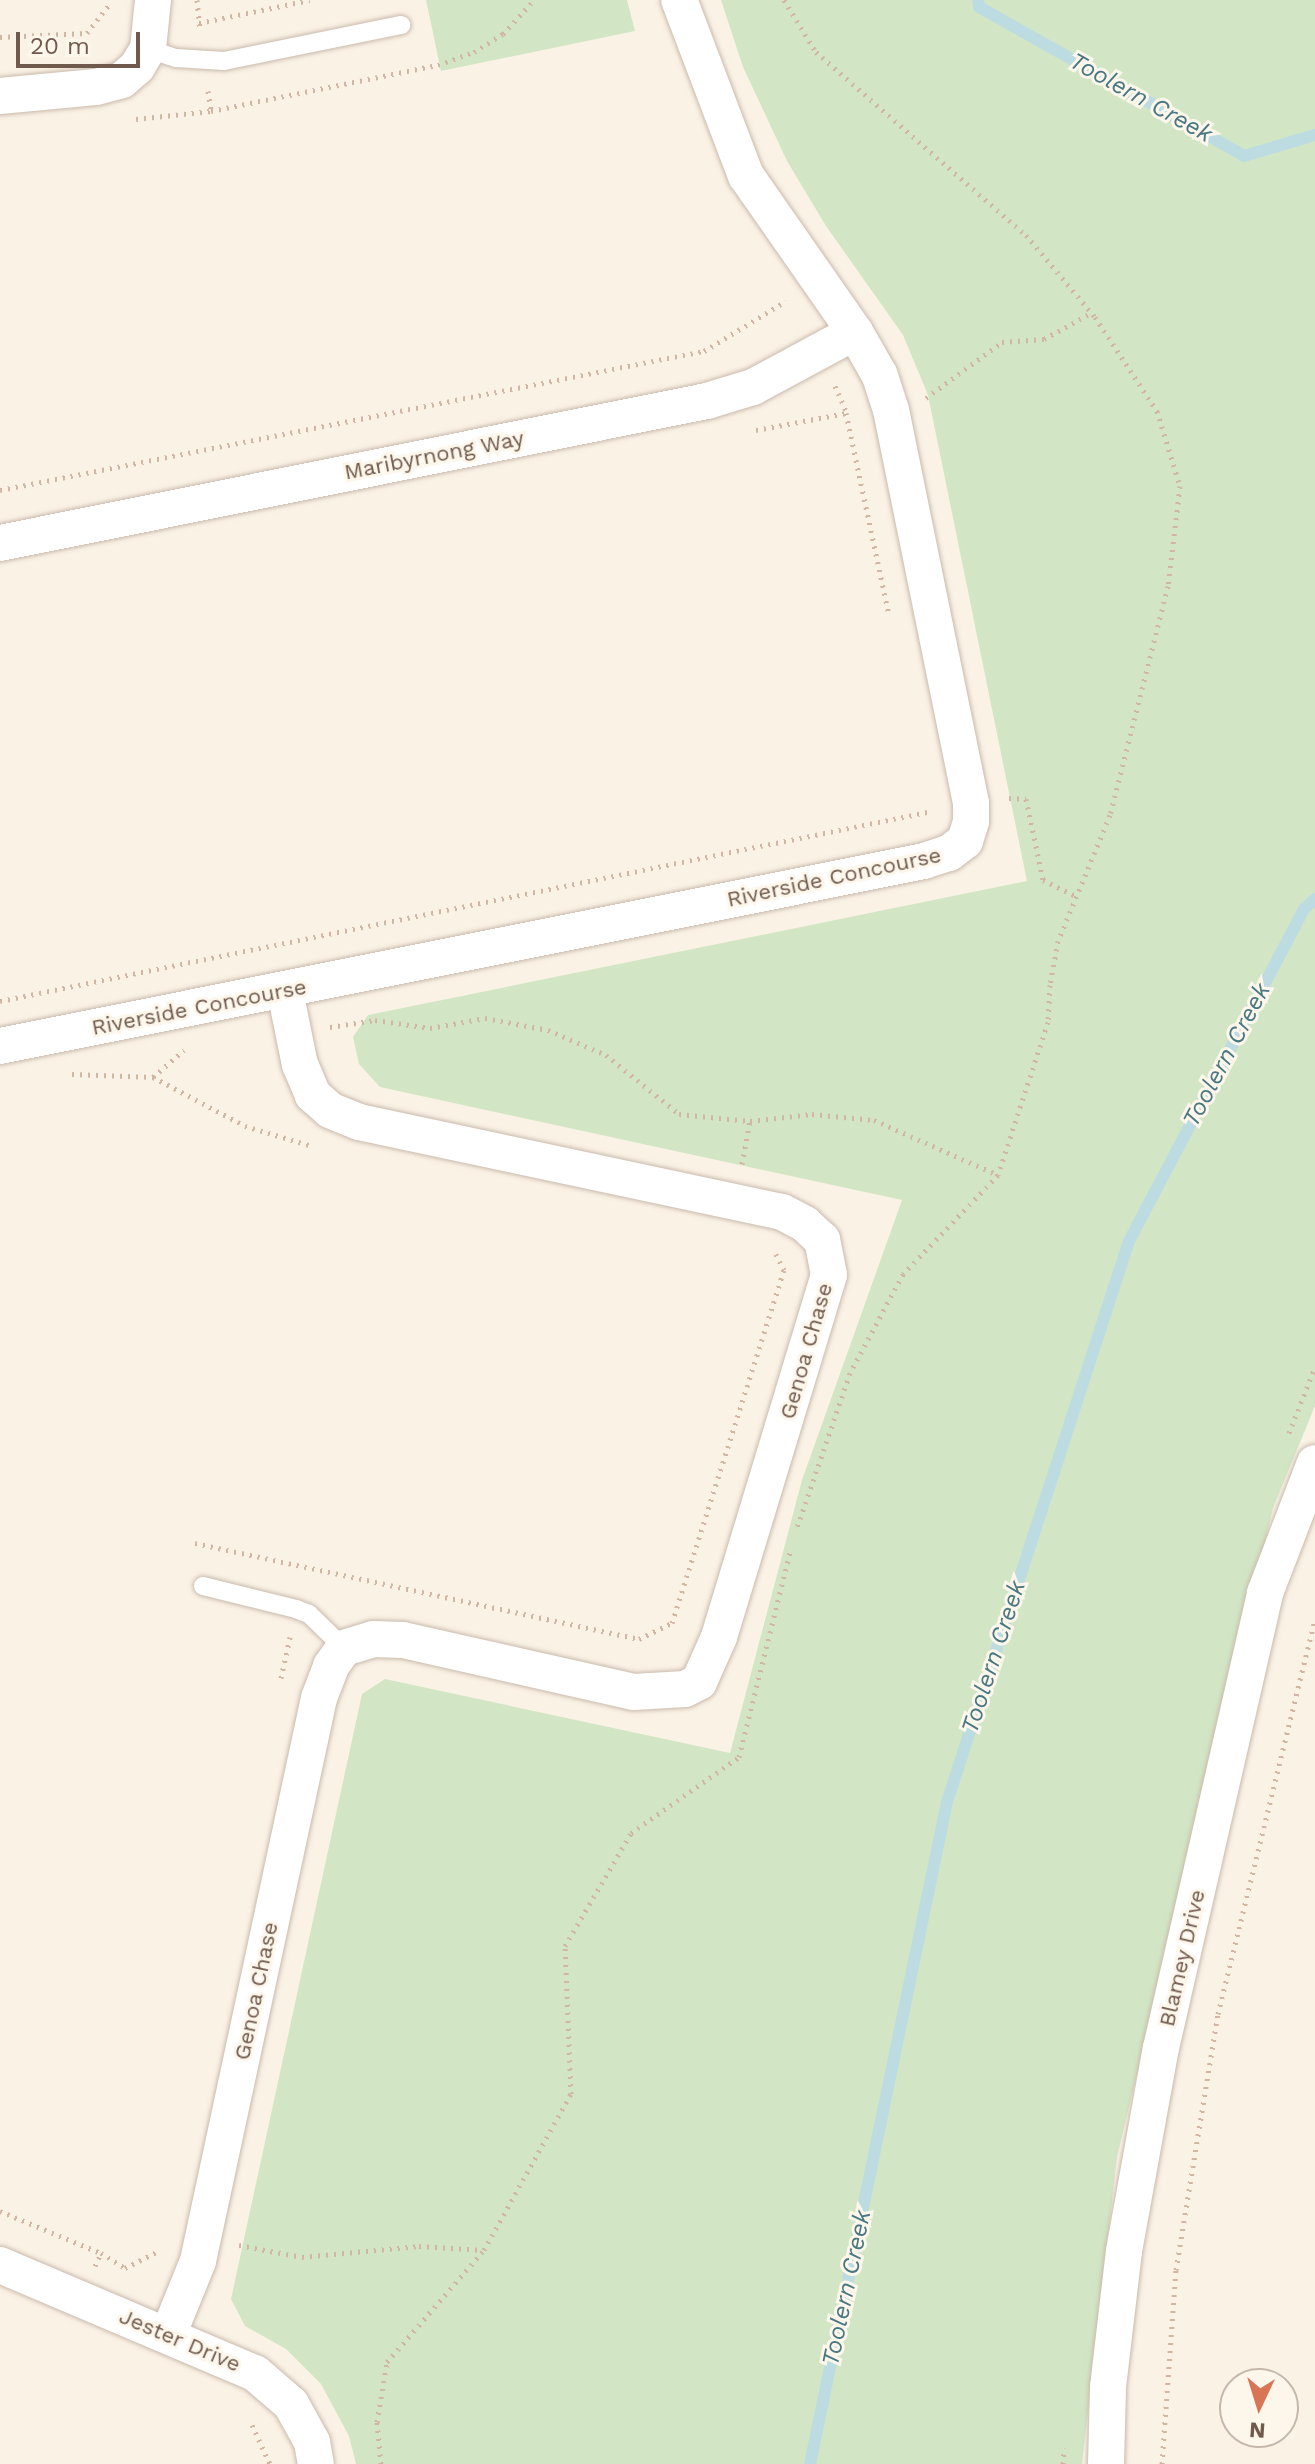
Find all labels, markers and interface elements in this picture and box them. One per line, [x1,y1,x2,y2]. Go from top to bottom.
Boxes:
scale bar [20,16,144,66]
text: 20 m [30,32,90,60]
water label: Toolern Creek [1065,47,1217,149]
street label: Maribyrnong Way [342,425,526,485]
street label: Riverside Concourse [725,841,943,913]
street label: Riverside Concourse [89,973,309,1041]
water label: Toolern Creek [1177,978,1277,1132]
street label: Genoa Chase [774,1280,838,1422]
water label: Toolern Creek [956,1577,1032,1737]
street label: Blamey Drive [1153,1887,1211,2029]
street label: Genoa Chase [228,1919,284,2063]
water label: Toolern Creek [816,2207,878,2369]
street label: Jester Drive [115,2303,245,2377]
north arrow [1219,2368,1299,2448]
text: N [1248,2417,1266,2443]

